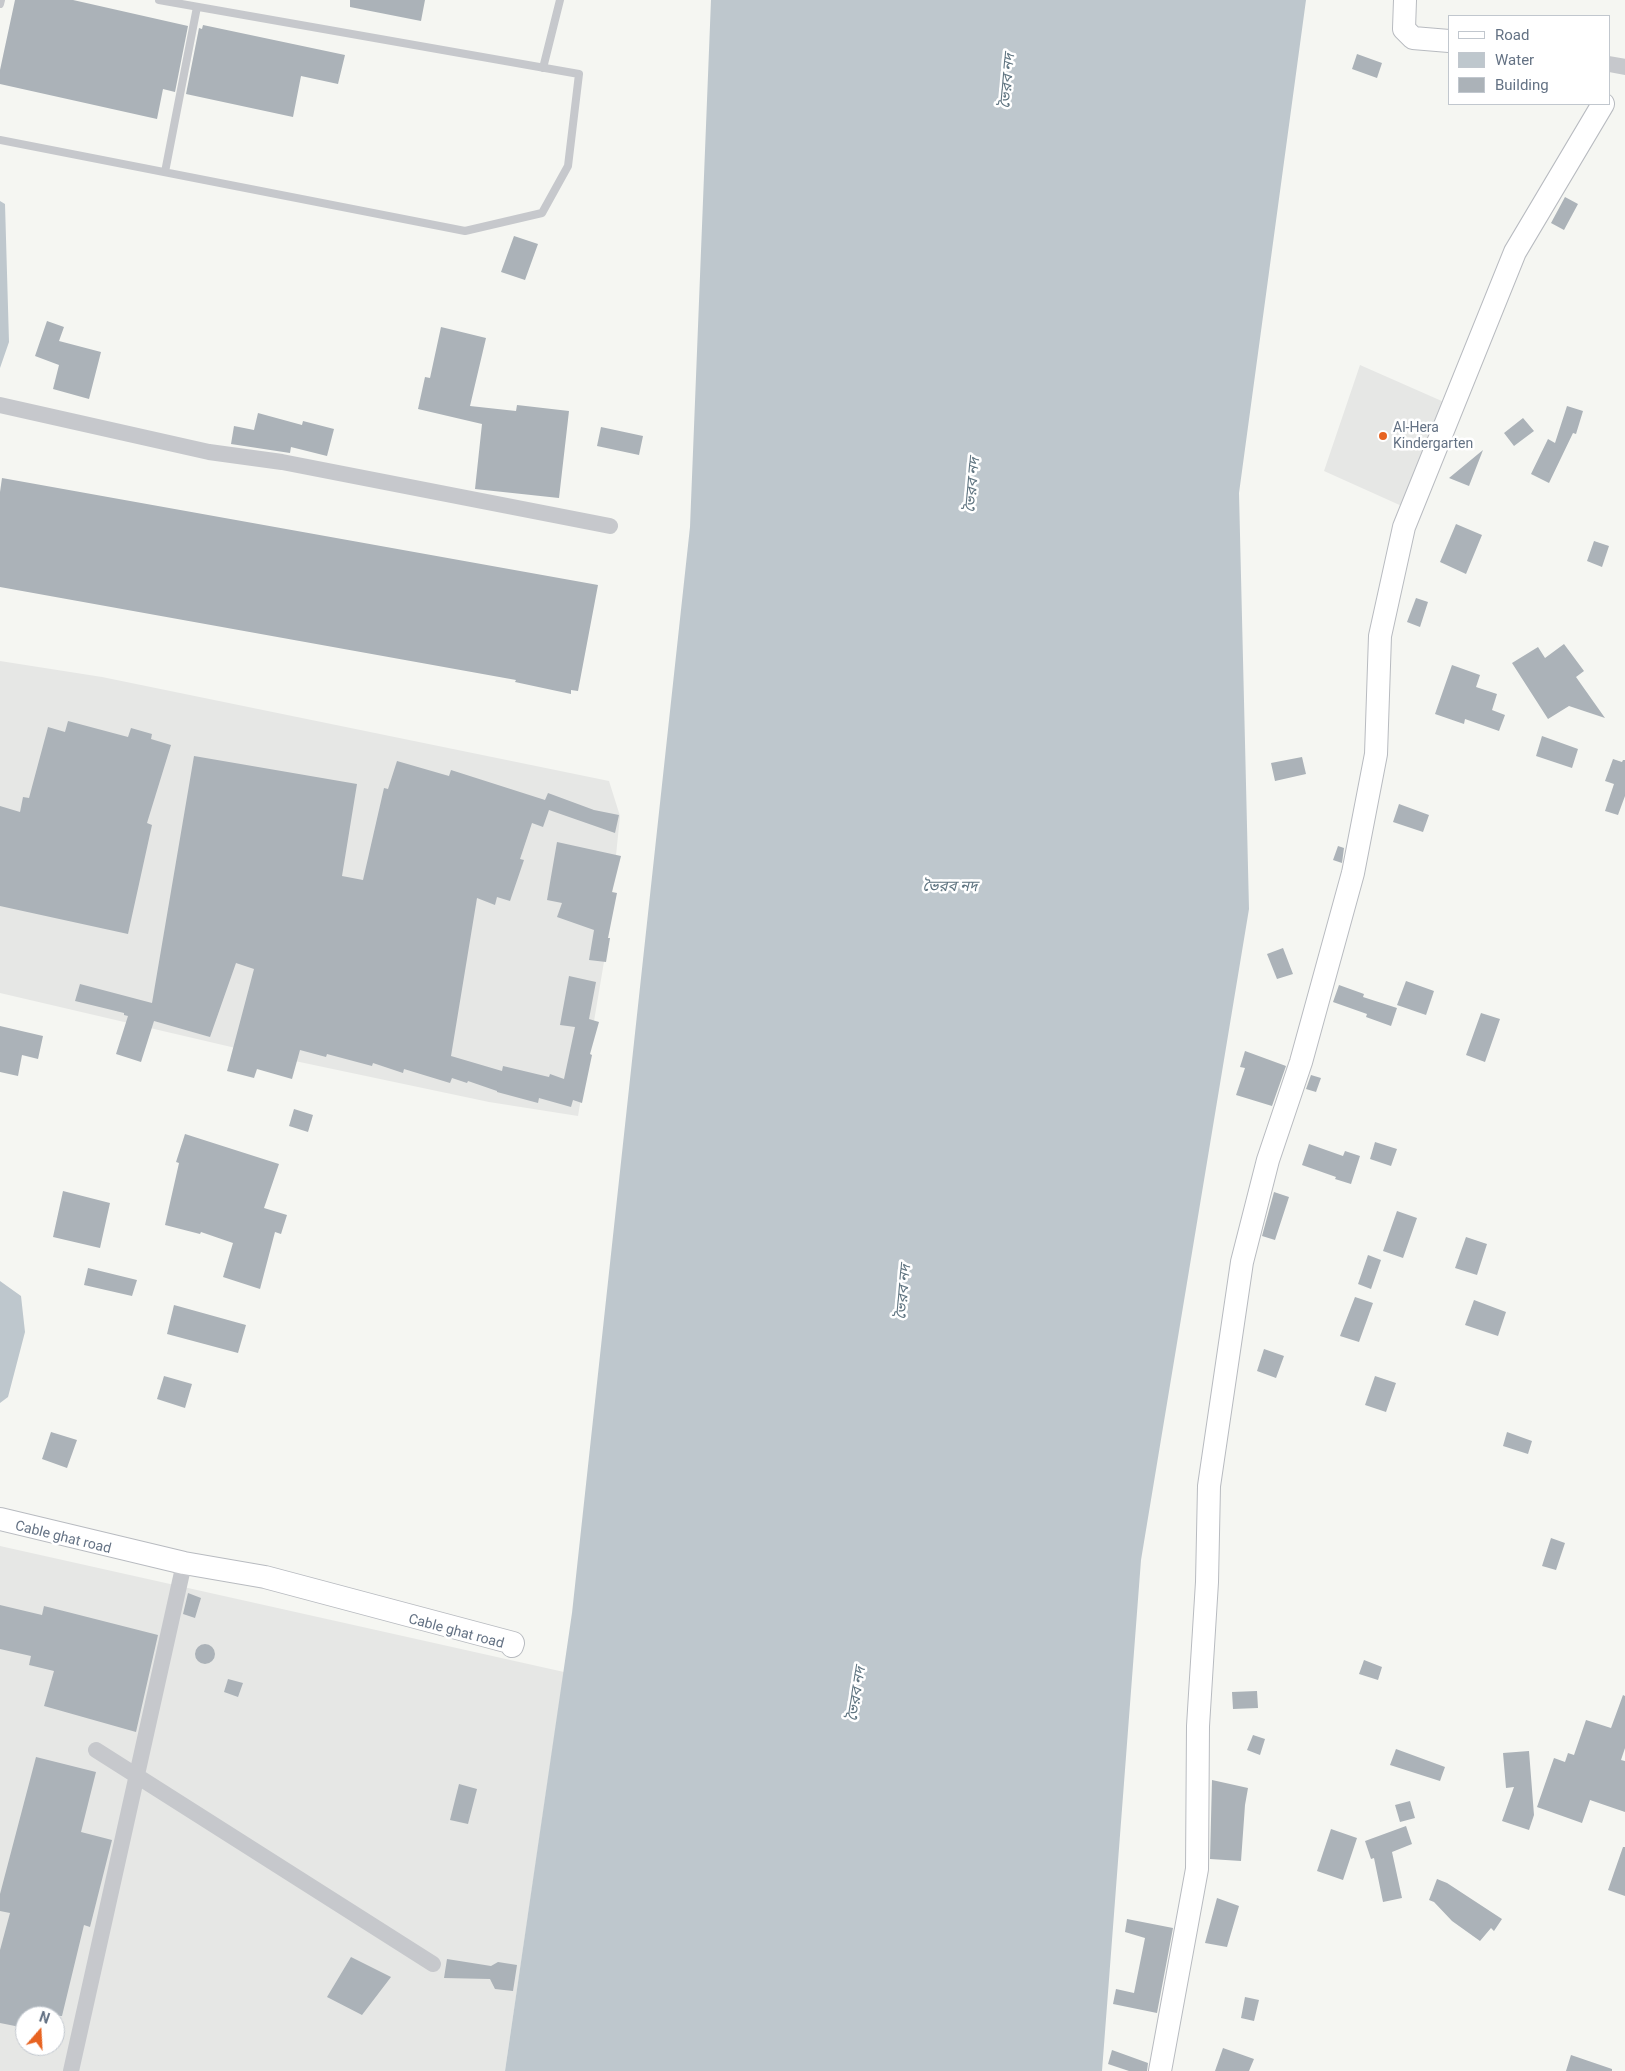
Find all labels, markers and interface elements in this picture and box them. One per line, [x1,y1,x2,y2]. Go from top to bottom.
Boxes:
legend [1448,15,1610,105]
text: Road [1495,26,1529,44]
text: Water [1495,51,1534,69]
water label: ভৈরব নদ [997,53,1019,109]
text: Building [1495,76,1549,94]
place label: Al-Hera Kindergarten [1393,420,1473,452]
marker: Al-Hera Kindergarten [1377,430,1389,442]
water label: ভৈরব নদ [962,457,984,513]
water label: ভৈরব নদ [923,878,977,896]
water label: ভৈরব নদ [893,1264,915,1320]
street label: Cable ghat road [13,1518,113,1558]
street label: Cable ghat road [406,1611,506,1653]
water label: ভৈরব নদ [844,1666,870,1722]
north arrow [15,2006,65,2056]
text: N [37,2009,52,2027]

